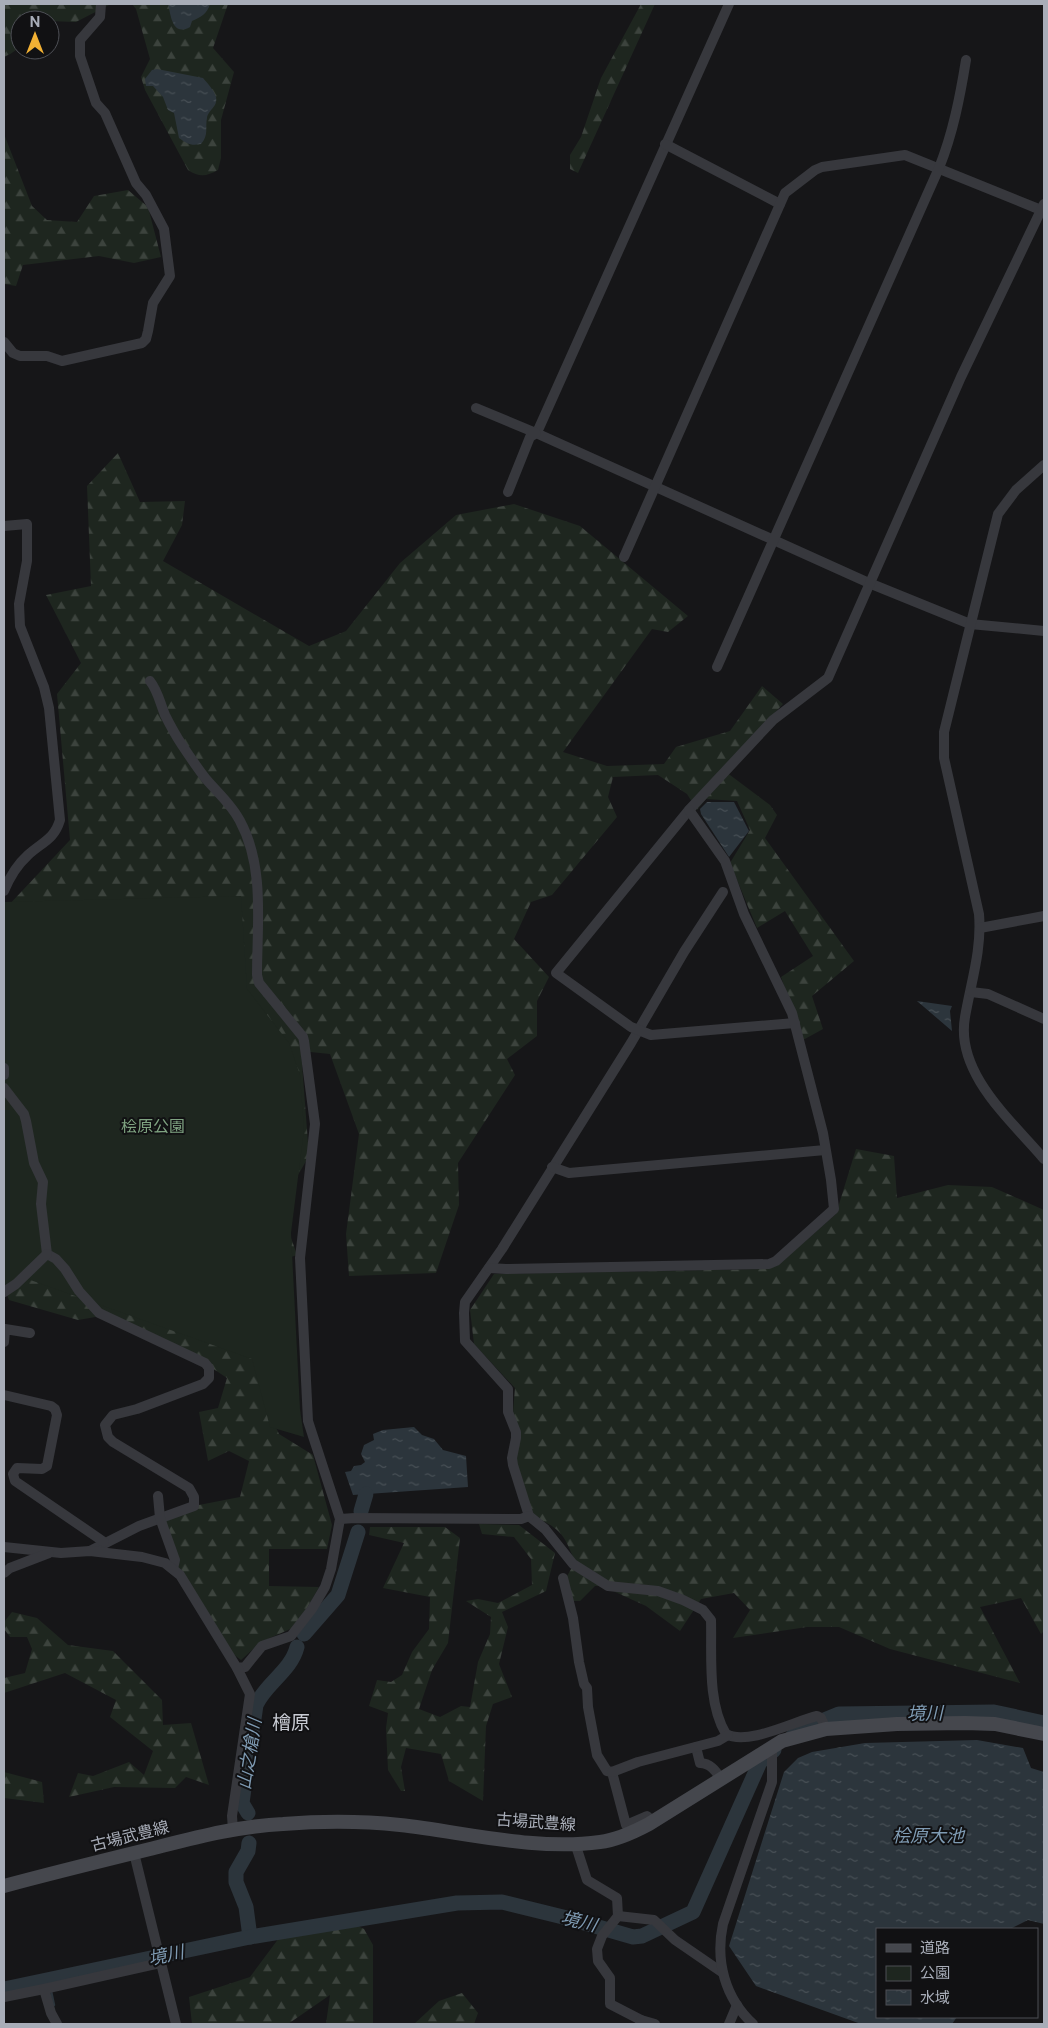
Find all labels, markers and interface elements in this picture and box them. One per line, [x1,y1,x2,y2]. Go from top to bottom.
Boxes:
north arrow [10,10,60,60]
text: N [30,14,40,30]
park label: 桧原公園 [121,1117,185,1136]
water label: 境川 [907,1702,945,1724]
district label: 檜原 [272,1711,310,1733]
water label: 山之槍川 [233,1715,265,1791]
street label: 古場武豊線 [495,1810,577,1834]
street label: 古場武豊線 [89,1817,171,1855]
water label: 桧原大池 [892,1825,966,1846]
water label: 境川 [559,1906,601,1936]
legend [876,1928,1038,2018]
text: 道路 [920,1939,950,1956]
water label: 境川 [146,1941,188,1969]
text: 公園 [920,1964,950,1981]
text: 水域 [920,1989,950,2006]

